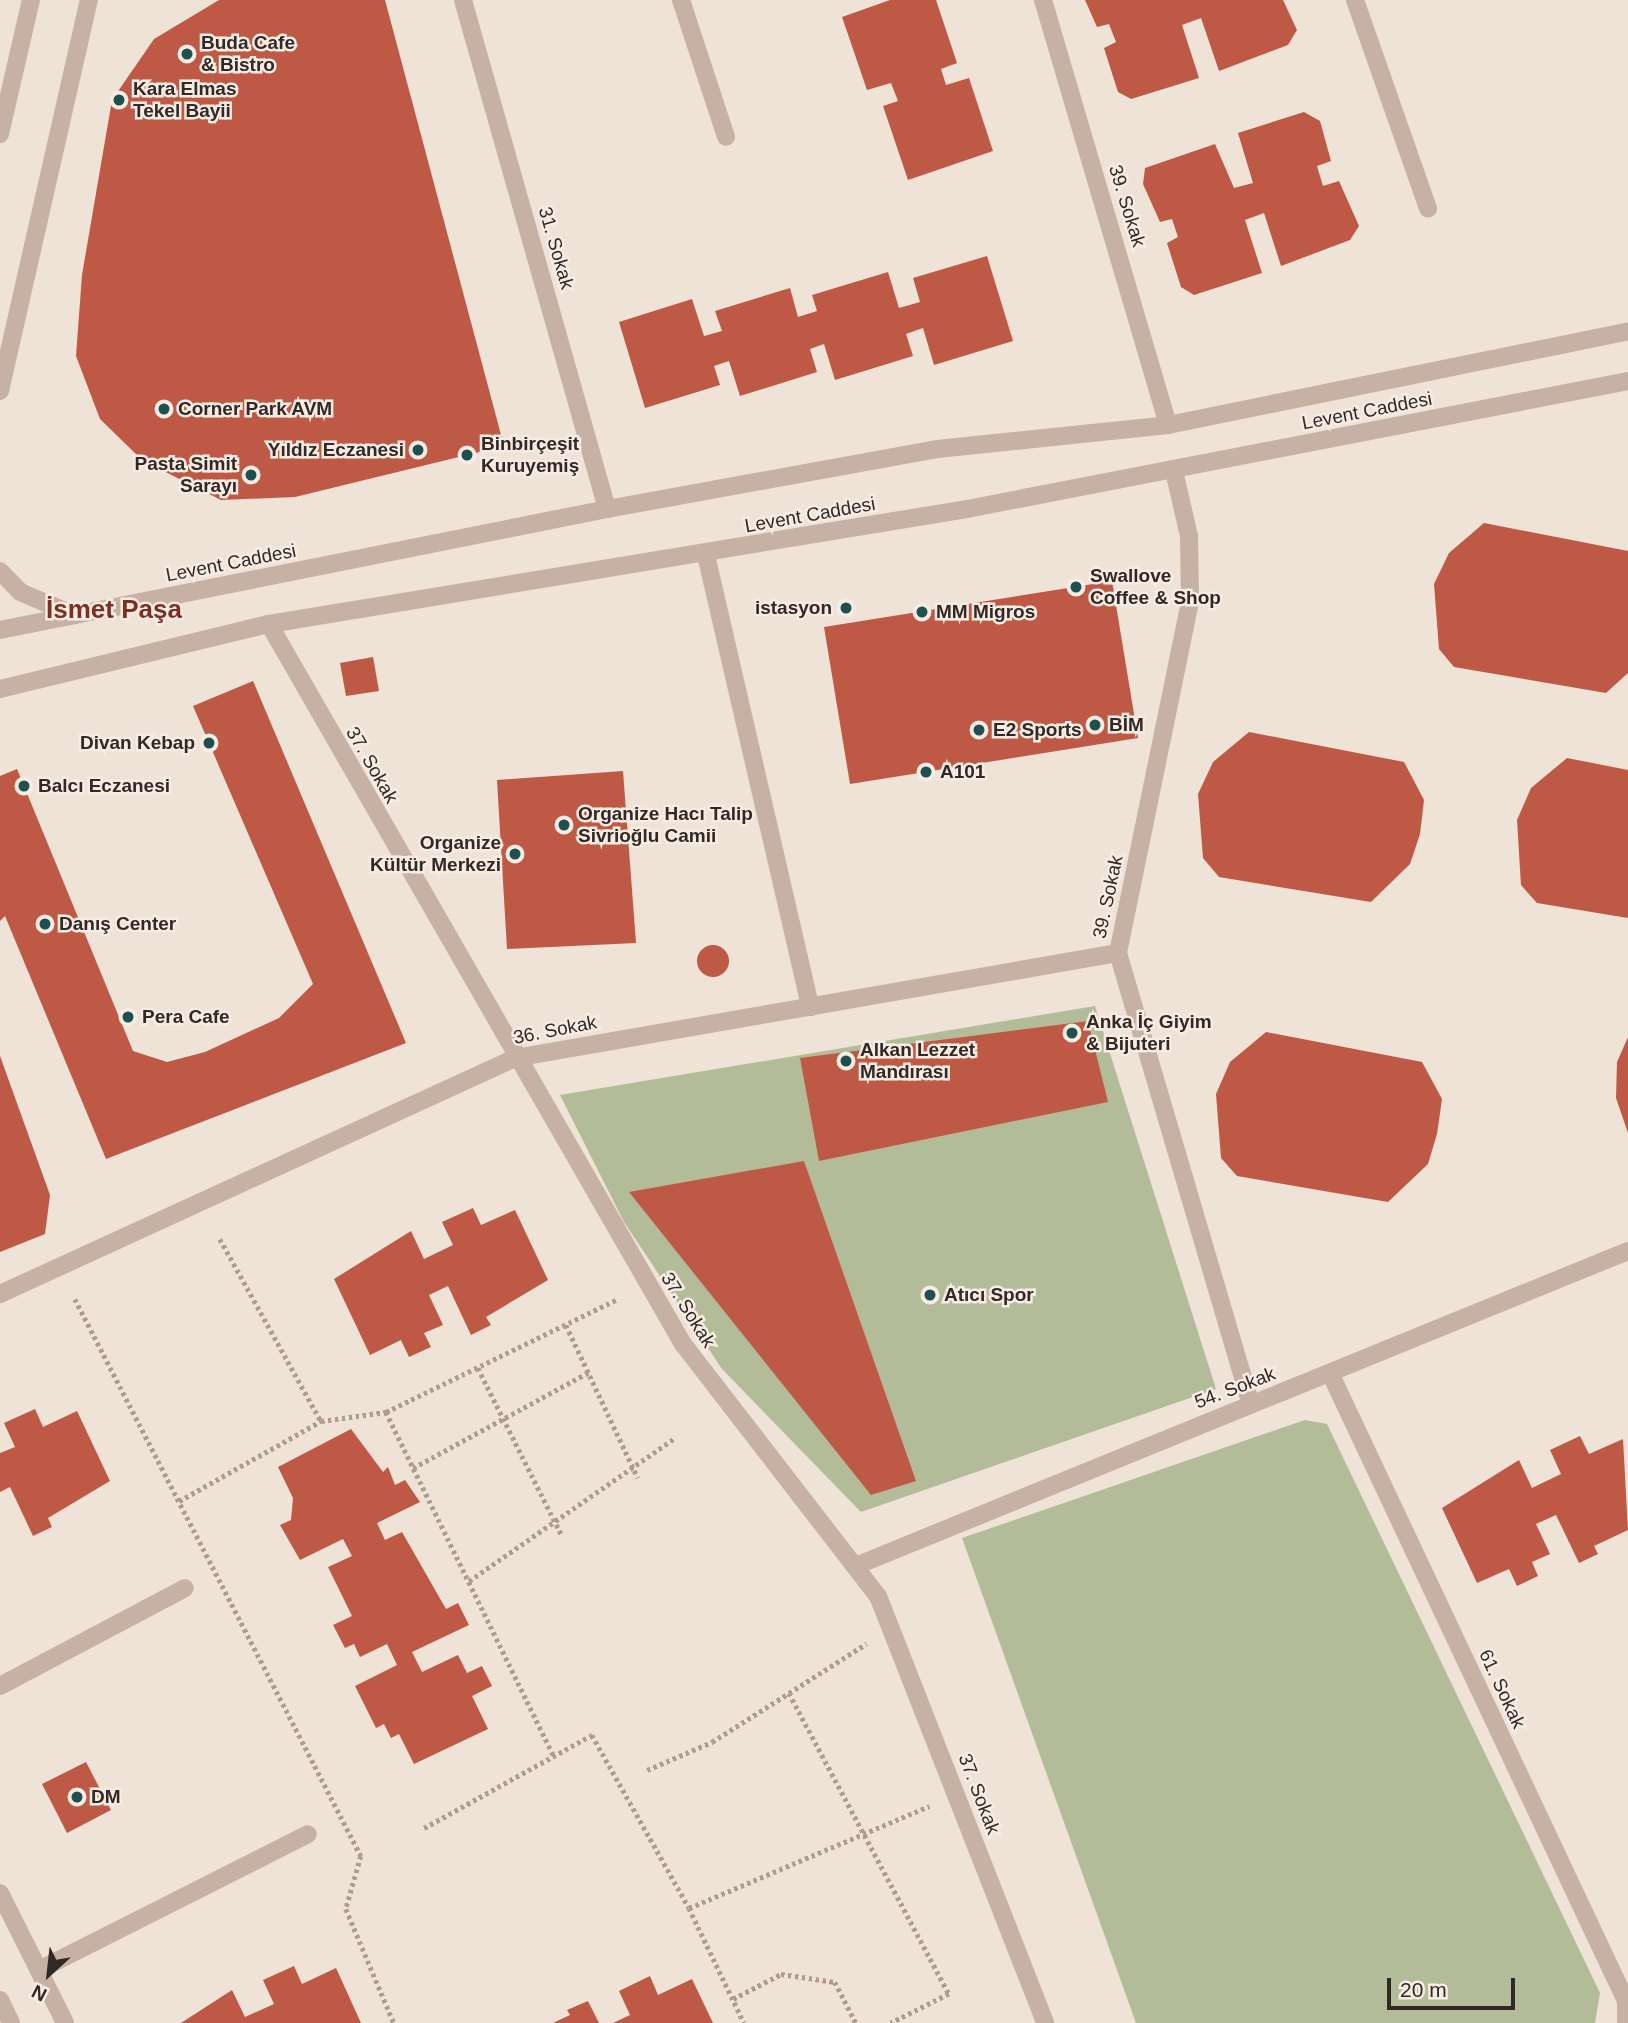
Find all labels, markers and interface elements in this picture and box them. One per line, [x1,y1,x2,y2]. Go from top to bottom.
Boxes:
place label: Buda Cafe & Bistro [201,32,295,76]
marker: Buda Cafe & Bistro [179,46,195,62]
place label: Kara Elmas Tekel Bayii [133,78,237,122]
marker: Kara Elmas Tekel Bayii [111,92,127,108]
street label: 39. Sokak [1104,162,1150,250]
street label: 31. Sokak [533,204,579,292]
street label: Levent Caddesi [1300,387,1434,435]
place label: Corner Park AVM [178,398,333,420]
marker: Corner Park AVM [156,401,172,417]
place label: Binbirçeşit Kuruyemiş [481,433,579,477]
place label: Yıldız Eczanesi [268,439,404,461]
marker: Yıldız Eczanesi [410,442,426,458]
marker: Binbirçeşit Kuruyemiş [459,447,475,463]
place label: Pasta Simit Sarayı [135,453,237,497]
marker: Pasta Simit Sarayı [243,467,259,483]
street label: Levent Caddesi [743,492,877,538]
street label: Levent Caddesi [164,539,298,587]
place label: Swallove Coffee & Shop [1090,565,1221,609]
marker: Swallove Coffee & Shop [1068,579,1084,595]
district label: İsmet Paşa [46,594,182,626]
place label: istasyon [755,597,832,619]
marker: istasyon [838,600,854,616]
place label: MM Migros [936,601,1035,623]
marker: MM Migros [914,604,930,620]
place label: BİM [1109,714,1144,736]
marker: BİM [1087,717,1103,733]
place label: E2 Sports [993,719,1082,741]
marker: E2 Sports [971,722,987,738]
street label: 37. Sokak [341,723,403,807]
place label: Divan Kebap [80,732,195,754]
marker: Divan Kebap [201,735,217,751]
place label: A101 [940,761,985,783]
marker: A101 [918,764,934,780]
place label: Balcı Eczanesi [38,775,170,797]
marker: Balcı Eczanesi [16,778,32,794]
place label: Organize Hacı Talip Sivrioğlu Camii [578,803,753,847]
marker: Organize Hacı Talip Sivrioğlu Camii [556,817,572,833]
place label: Organize Kültür Merkezi [370,832,501,876]
marker: Organize Kültür Merkezi [507,846,523,862]
street label: 39. Sokak [1088,853,1128,941]
place label: Danış Center [59,913,176,935]
marker: Danış Center [37,916,53,932]
place label: Pera Cafe [142,1006,230,1028]
marker: Pera Cafe [120,1009,136,1025]
street label: 36. Sokak [511,1011,599,1049]
place label: Anka İç Giyim & Bijuteri [1086,1011,1212,1055]
marker: Anka İç Giyim & Bijuteri [1064,1025,1080,1041]
place label: Alkan Lezzet Mandırası [860,1039,975,1083]
marker: Alkan Lezzet Mandırası [838,1053,854,1069]
street label: 37. Sokak [656,1268,720,1352]
place label: Atıcı Spor [944,1284,1034,1306]
marker: Atıcı Spor [922,1287,938,1303]
street label: 54. Sokak [1191,1362,1279,1414]
street label: 61. Sokak [1474,1646,1530,1732]
street label: 37. Sokak [953,1750,1005,1838]
place label: DM [91,1786,121,1808]
marker: DM [69,1789,85,1805]
north arrow [14,1939,84,2009]
scale bar [1390,1964,1518,2008]
text: 20 m [1400,1978,1447,2001]
text: N [28,1981,50,2006]

